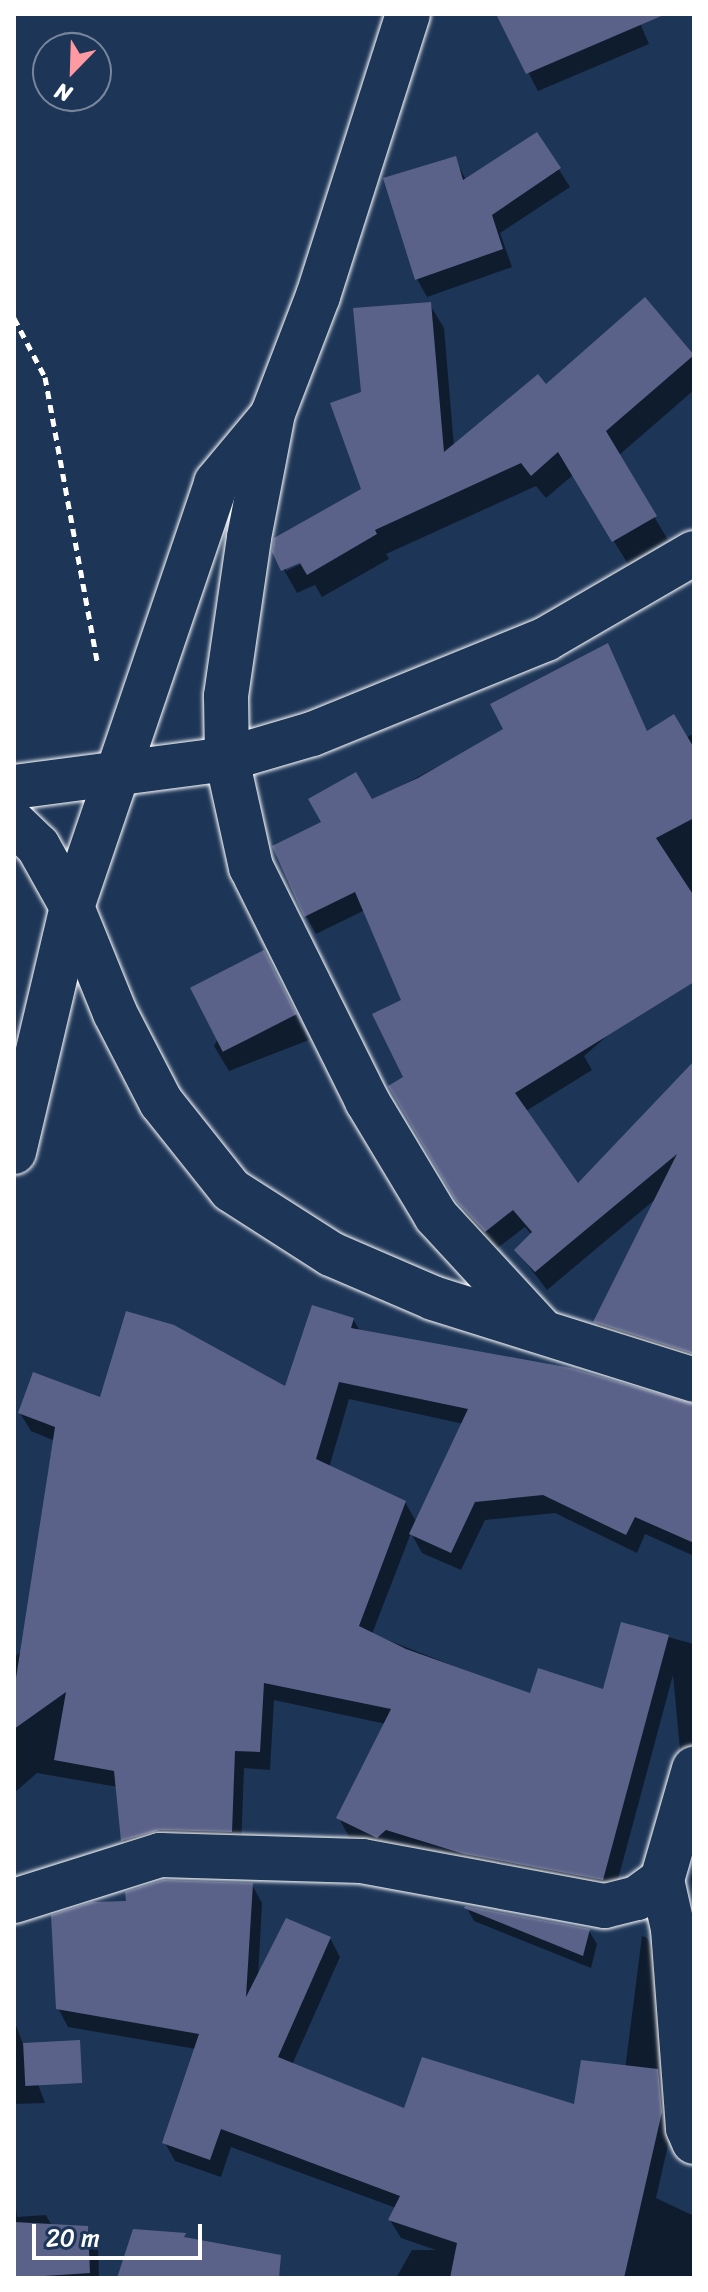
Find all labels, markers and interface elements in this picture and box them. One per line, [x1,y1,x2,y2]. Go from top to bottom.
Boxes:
north arrow [32,32,112,112]
text: N [49,72,78,114]
scale bar [36,2208,206,2258]
text: 20 m [46,2217,100,2259]

